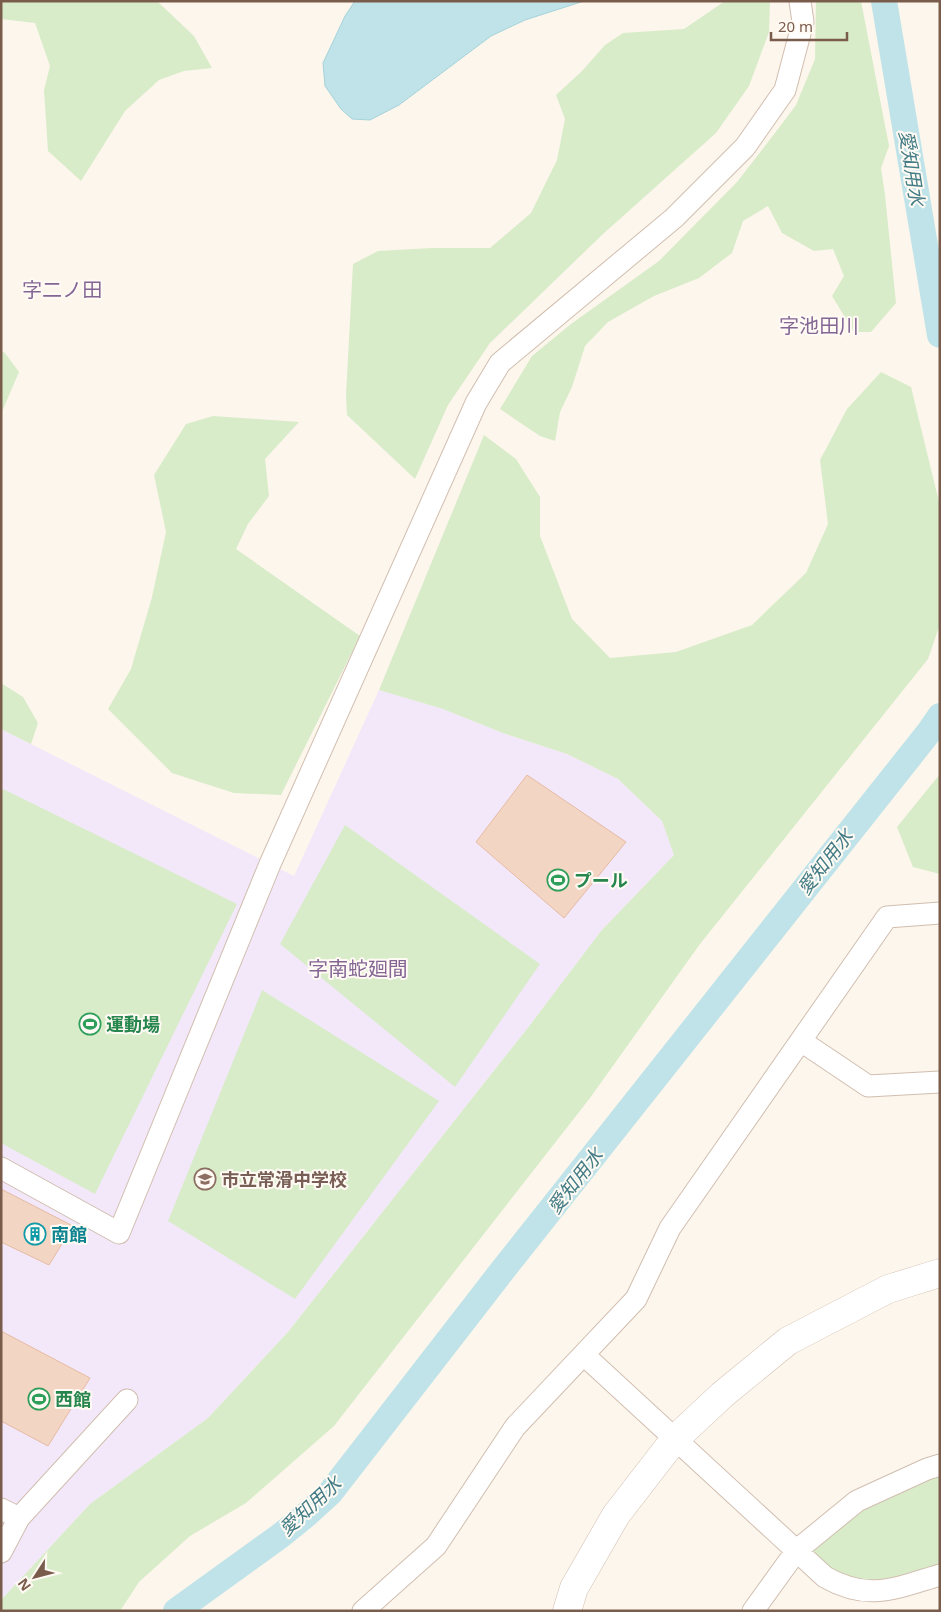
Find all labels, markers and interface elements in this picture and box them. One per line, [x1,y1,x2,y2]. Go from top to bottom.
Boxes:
scale bar [771,10,847,42]
text: 20 m [778,16,813,36]
water label: 愛知用水 [893,128,931,210]
district label: 字二ノ田 [22,276,102,303]
district label: 字池田川 [779,312,859,339]
water label: 愛知用水 [791,822,860,900]
sports icon: プール [546,868,570,892]
place label: プール [574,868,628,892]
district label: 字南蛇廻間 [308,955,408,982]
sports icon: 運動場 [78,1012,102,1036]
place label: 運動場 [106,1012,160,1036]
water label: 愛知用水 [541,1141,610,1219]
school or university icon: 市立常滑中学校 [193,1167,217,1191]
place label: 市立常滑中学校 [221,1167,347,1191]
building icon: 南館 [23,1222,47,1246]
place label: 南館 [51,1222,87,1246]
sports icon: 西館 [27,1387,51,1411]
place label: 西館 [55,1387,91,1411]
water label: 愛知用水 [273,1469,348,1541]
north arrow [10,1552,60,1602]
text: N [13,1575,35,1595]

